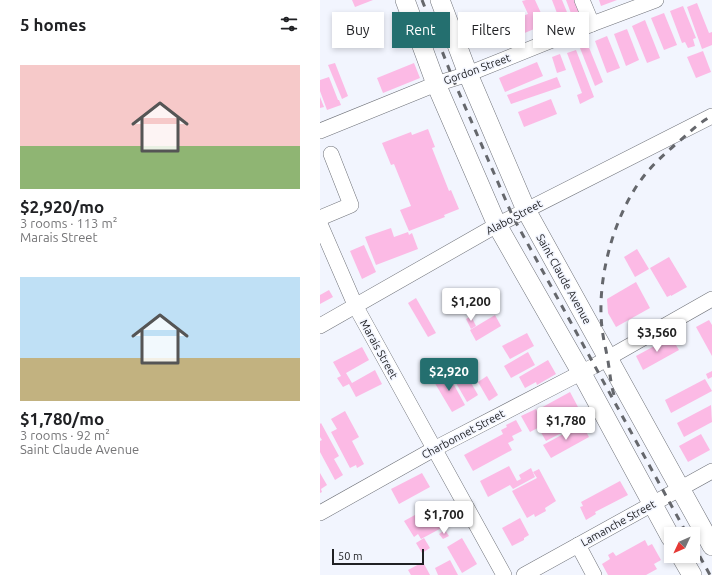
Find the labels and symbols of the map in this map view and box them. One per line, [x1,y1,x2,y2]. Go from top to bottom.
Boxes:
street label: Gordon Street [442,51,513,87]
street label: Alabo Street [484,197,545,237]
street label: Saint Claude Avenue [534,232,594,326]
pin: $1,200 [438,288,504,322]
street label: Marais Street [358,317,401,381]
pin: $3,560 [624,319,690,353]
pin: $2,920 [416,358,482,392]
street label: Charbonnet Street [420,407,507,461]
pin: $1,780 [533,407,599,441]
street label: Lamanche Street [579,497,658,548]
pin: $1,700 [411,501,477,535]
north arrow [664,527,700,563]
scale bar [332,547,424,566]

